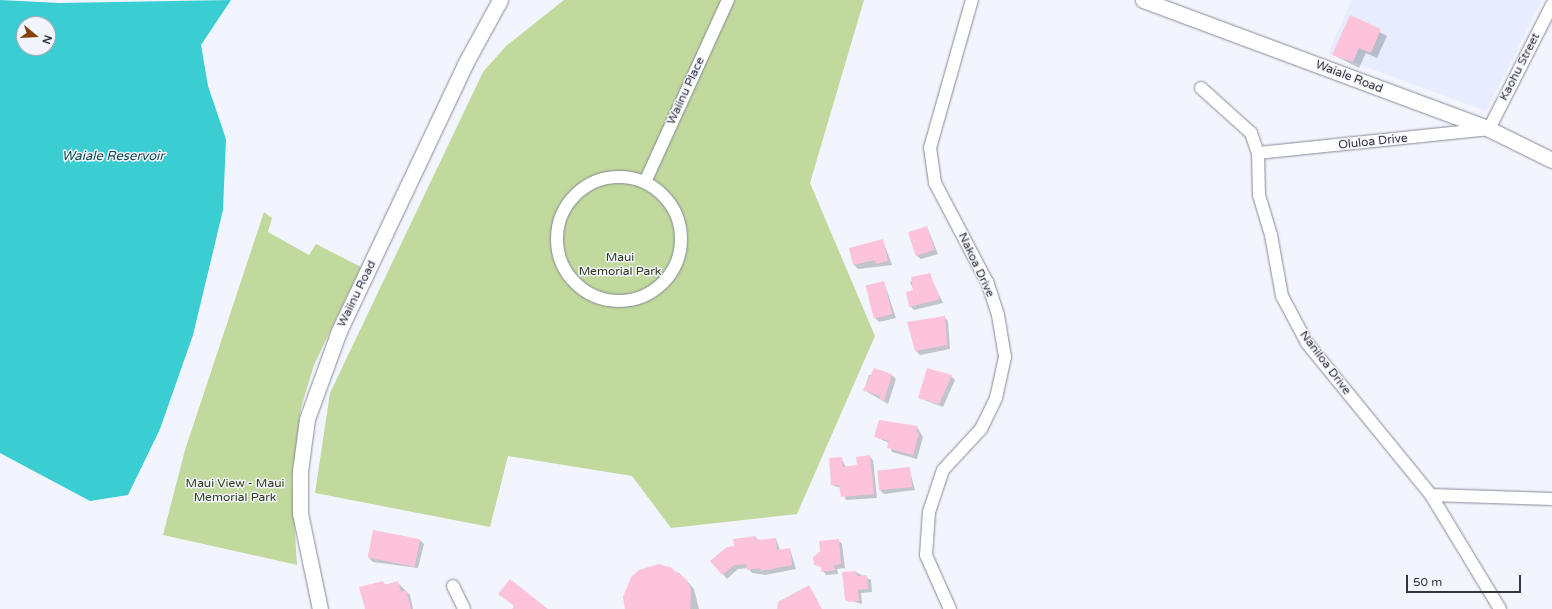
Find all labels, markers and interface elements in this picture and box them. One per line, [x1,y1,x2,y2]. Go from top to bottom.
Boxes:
north arrow [16,16,56,56]
street label: Kaohu Street [1497,31,1543,103]
text: N [39,33,54,46]
street label: Waiinu Place [664,55,708,127]
street label: Waiale Road [1313,58,1385,96]
street label: Oluloa Drive [1338,131,1408,153]
water label: Waiale Reservoir [62,148,164,164]
street label: Nakoa Drive [955,230,997,300]
park label: Maui Memorial Park [579,251,661,279]
street label: Waiinu Road [335,258,379,330]
street label: Naniloa Drive [1296,328,1354,398]
park label: Maui View - Maui Memorial Park [186,477,284,505]
scale bar [1408,567,1523,593]
text: 50 m [1413,575,1442,589]

